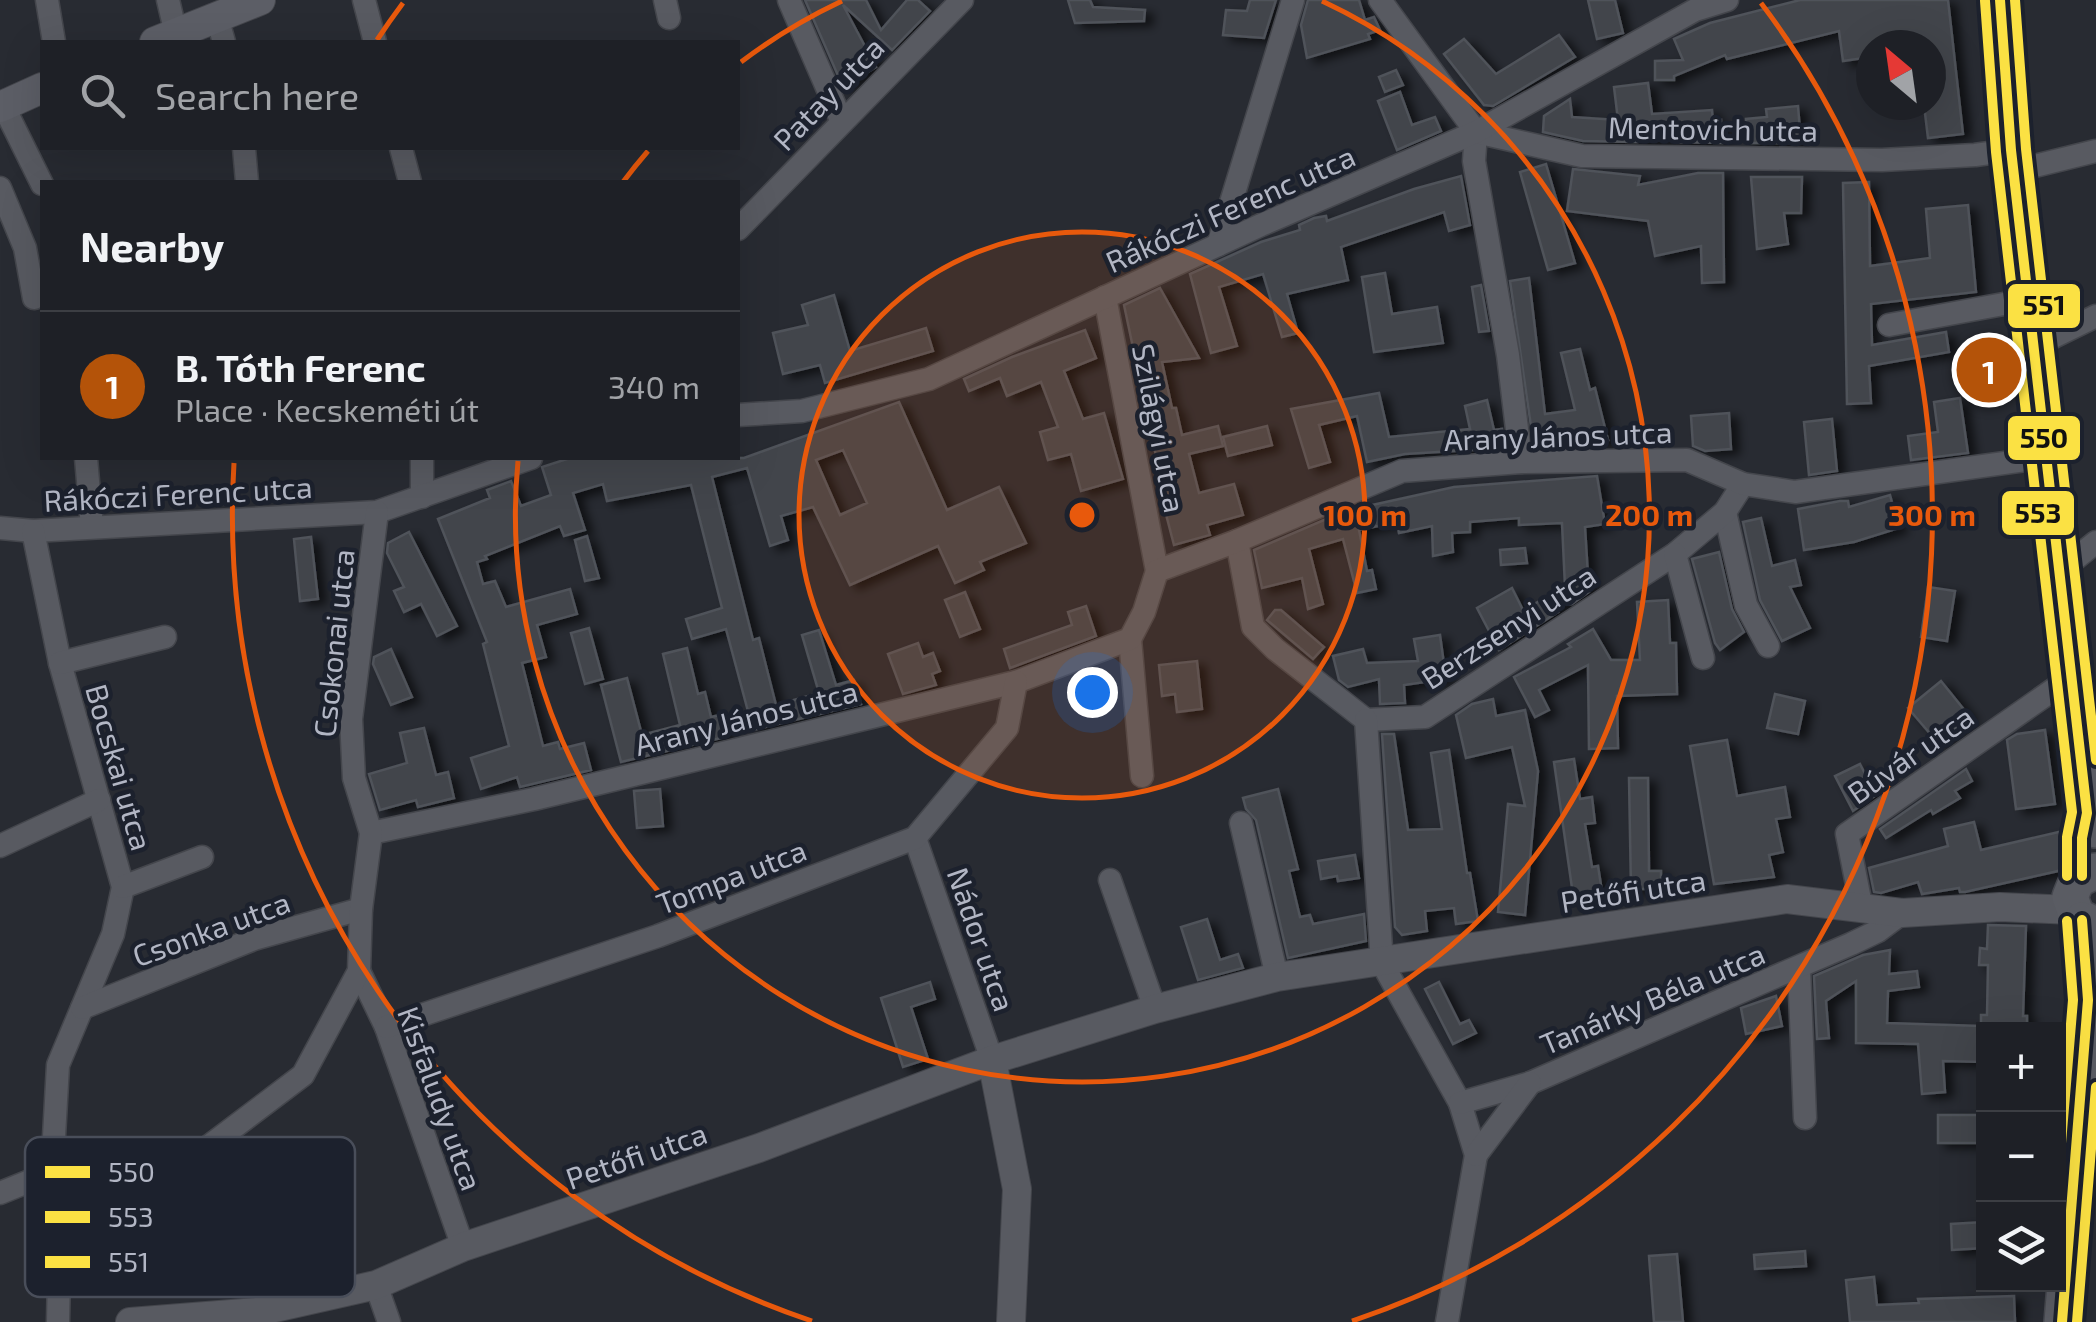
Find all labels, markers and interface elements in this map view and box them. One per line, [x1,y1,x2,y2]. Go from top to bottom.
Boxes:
street label: Patay utca [765,29,891,157]
north arrow [1856,30,1946,120]
search box [40,40,740,150]
icon: search [75,68,130,123]
text: Search here [155,72,359,118]
street label: Mentovich utca [1608,108,1818,148]
street label: Rákóczi Ferenc utca [1100,137,1360,279]
text: Nearby [80,220,224,270]
line badge: 551 [2006,282,2082,330]
text: 551 [2022,287,2066,321]
pin: 1 [1956,332,2022,408]
street label: Szilágyi utca [1126,340,1194,516]
text: B. Tóth Ferenc [175,344,426,390]
text: 1 [106,367,119,405]
text: 340 m [608,367,700,405]
text: Place · Kecskeméti út [175,390,479,428]
street label: Arany János utca [1443,413,1673,457]
line badge: 550 [2006,414,2082,462]
text: 550 [2020,420,2068,454]
street label: Rákóczi Ferenc utca [43,468,313,518]
line badge: 553 [2000,489,2076,537]
text: 553 [2015,495,2061,529]
text: 100 m [1323,496,1407,532]
text: 200 m [1605,496,1693,532]
text: 300 m [1888,496,1976,532]
centre of rings [1064,497,1100,533]
street label: Csokonai utca [305,547,361,739]
street label: Berzsenyi utca [1414,556,1602,696]
your location [1067,667,1118,718]
street label: Arany János utca [631,672,861,762]
street label: Bocskai utca [79,680,161,854]
street label: Búvár utca [1840,697,1980,811]
street label: Tompa utca [651,831,811,921]
street label: Petőfi utca [1558,861,1708,919]
street label: Nádor utca [941,862,1023,1016]
street label: Csonka utca [127,883,295,973]
street label: Tanárky Béla utca [1534,934,1770,1062]
street label: Kisfaludy utca [391,1001,491,1195]
map controls [1976,1022,2066,1292]
button: + [1976,1022,2066,1112]
button: − [1976,1112,2066,1202]
street label: Petőfi utca [561,1114,711,1196]
legend [25,1137,355,1297]
text: 550 [108,1154,155,1188]
text: 553 [108,1199,154,1233]
button: layers [1976,1202,2066,1292]
text: 551 [108,1244,149,1278]

